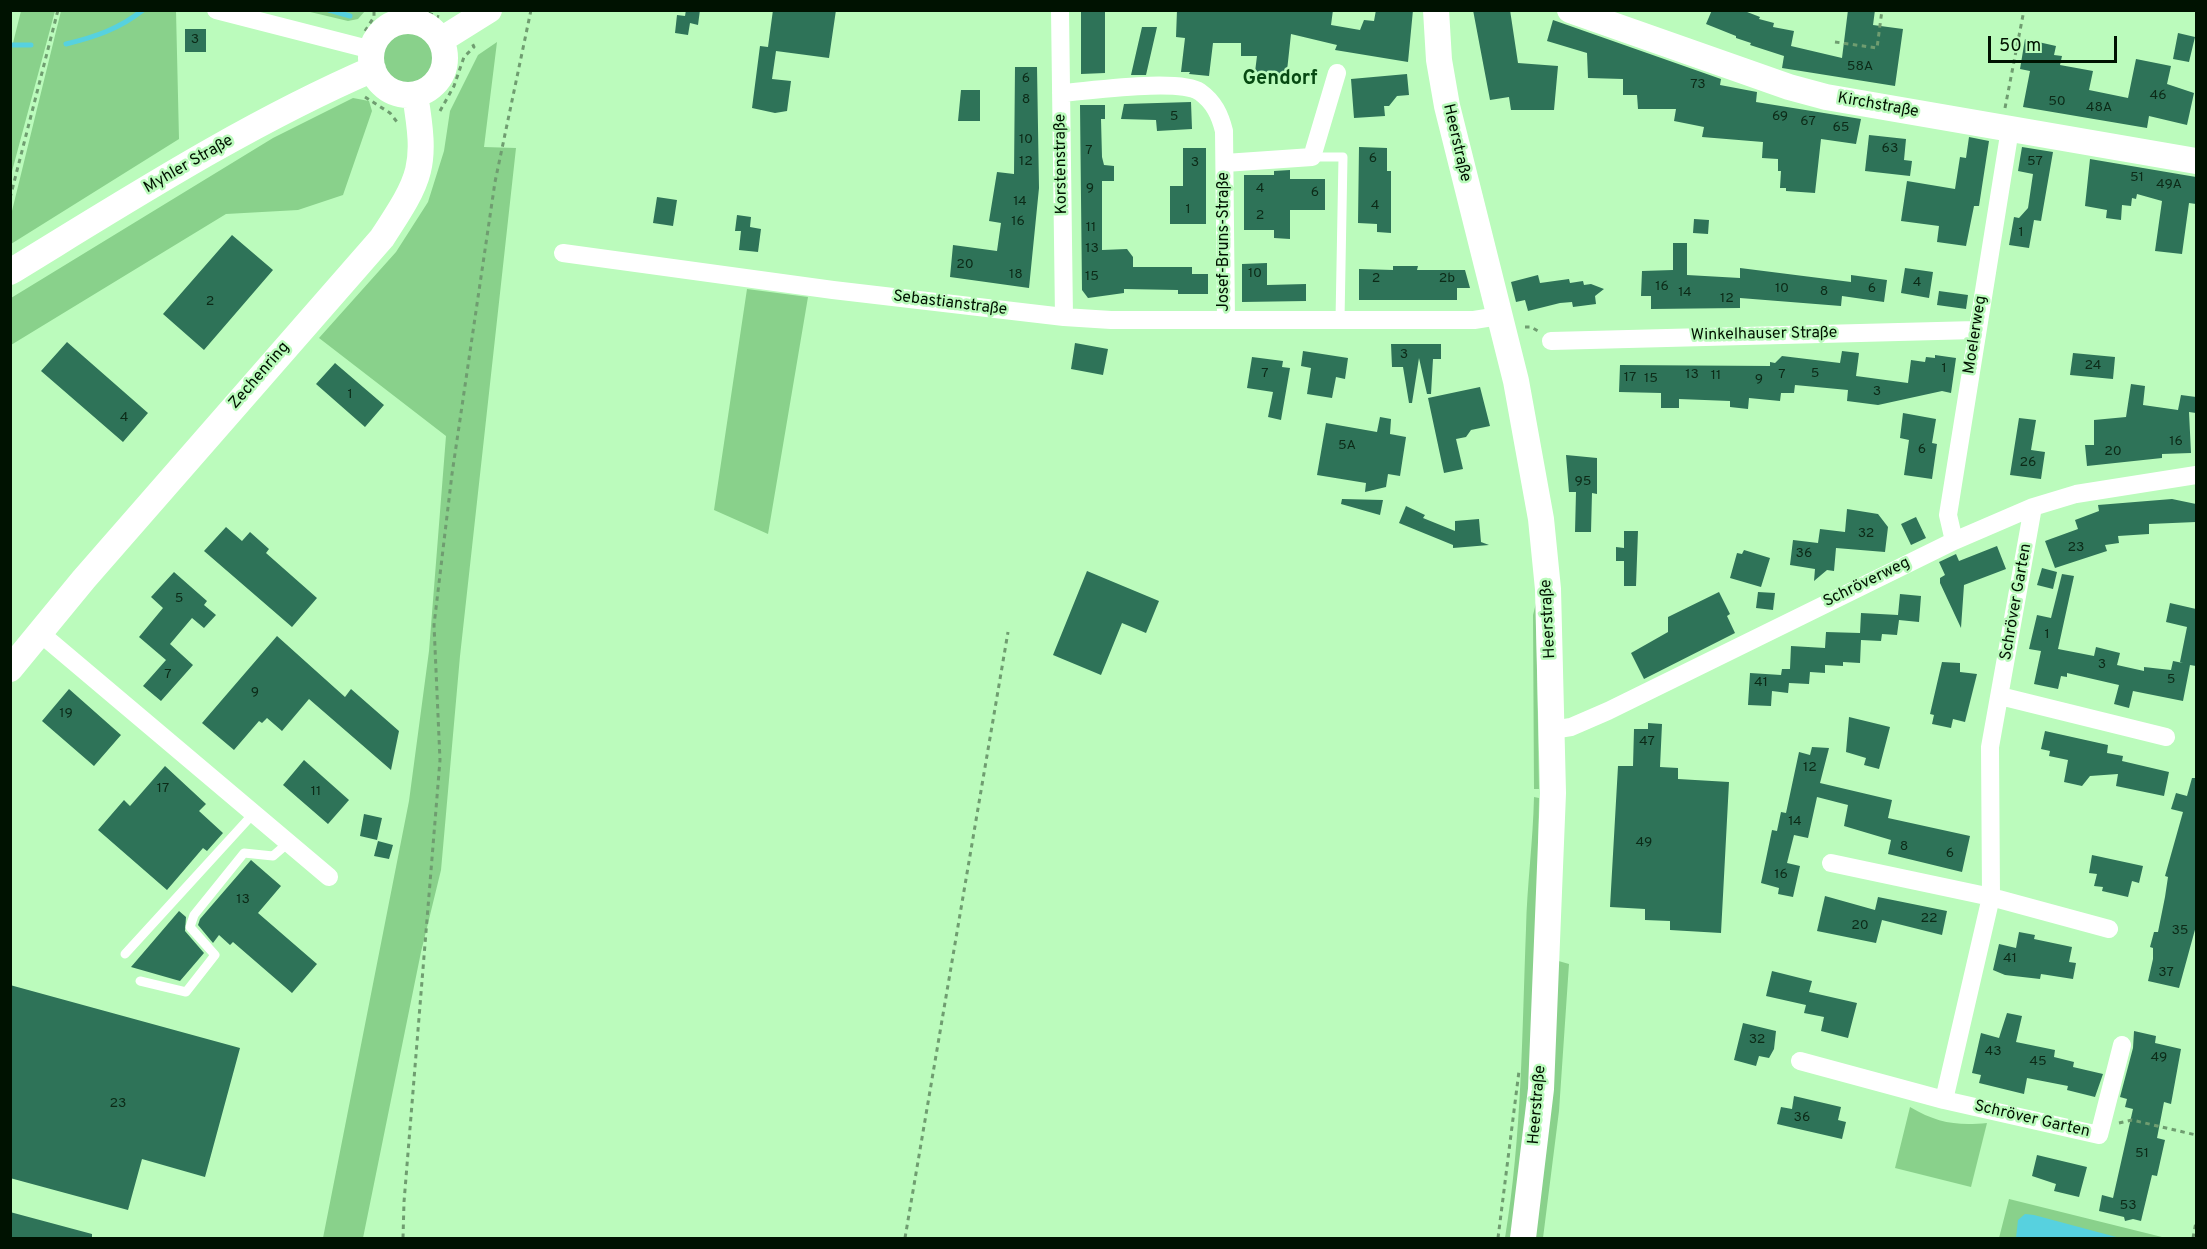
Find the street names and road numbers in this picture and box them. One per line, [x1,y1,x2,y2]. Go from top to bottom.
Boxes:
street label: Kirchstraße [1836,89,1920,123]
street label: Heerstraße [1438,102,1474,184]
street label: Korstenstraße [1052,114,1072,214]
street label: Myhler Straße [141,132,237,198]
street label: Josef-Bruns-Straße [1215,172,1235,312]
street label: Sebastianstraße [892,287,1008,321]
street label: Moelerweg [1960,294,1992,376]
street label: Winkelhauser Straße [1691,324,1837,346]
street label: Zechenring [226,339,294,413]
street label: Schröver Garten [1997,542,2037,662]
street label: Schröverweg [1821,554,1913,612]
street label: Heerstraße [1537,579,1561,659]
street label: Heerstraße [1525,1065,1551,1145]
street label: Schröver Garten [1972,1097,2092,1143]

